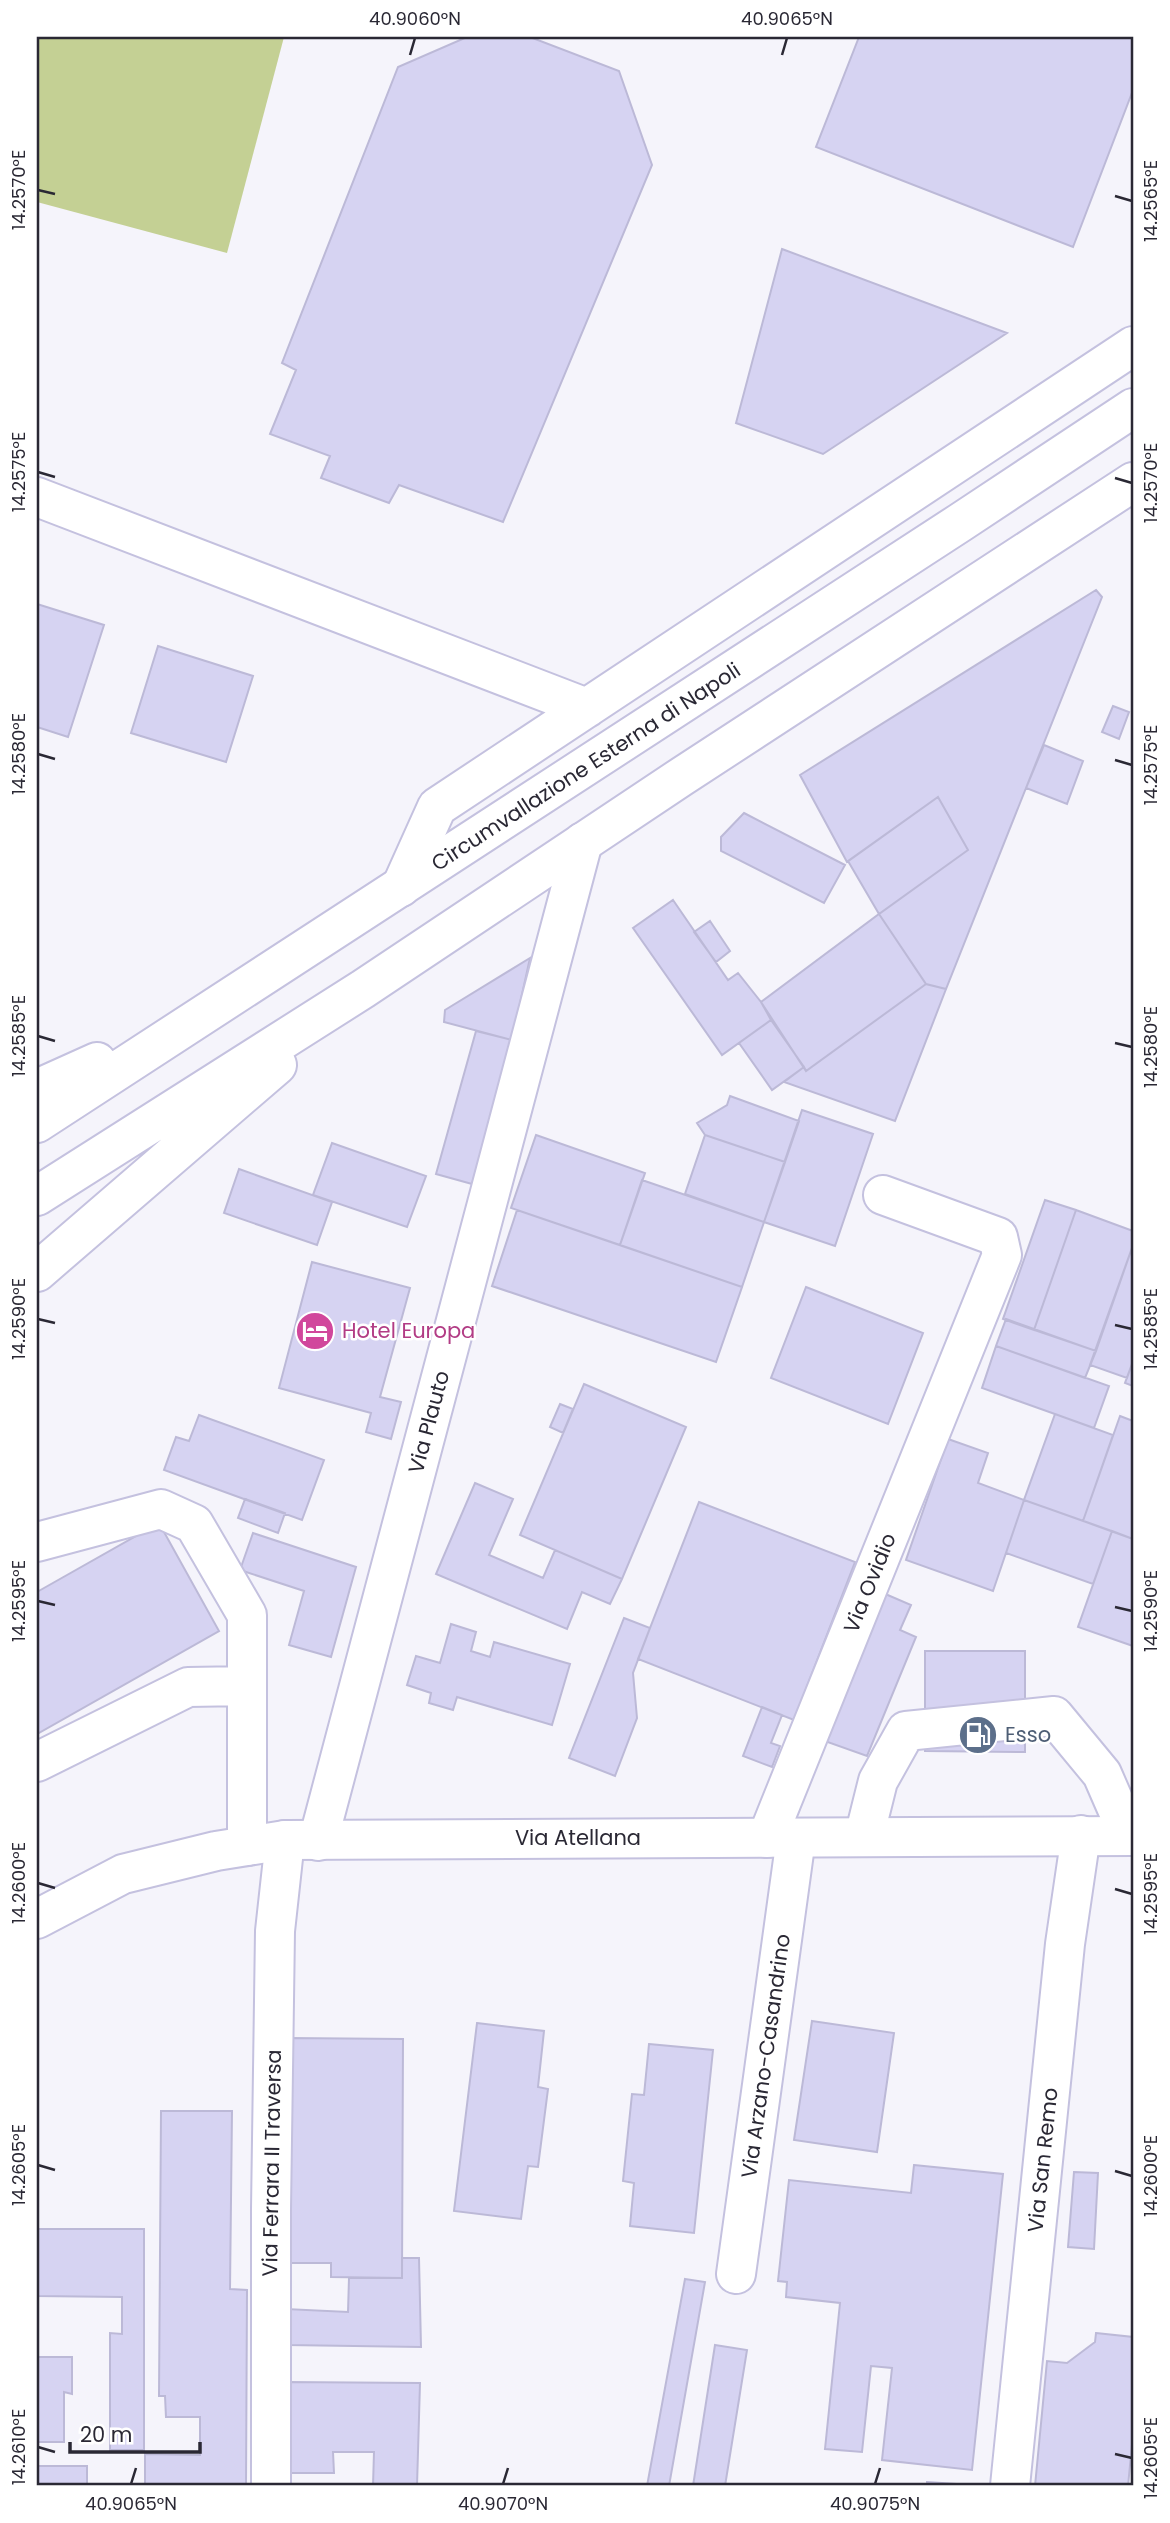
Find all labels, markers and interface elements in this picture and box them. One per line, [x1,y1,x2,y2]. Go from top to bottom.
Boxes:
text: 40.9060°N [369,6,461,31]
text: 40.9065°N [741,6,833,31]
text: 14.2570°E [6,150,31,230]
text: 14.2565°E [1138,160,1163,242]
text: 14.2575°E [6,432,31,512]
text: 14.2570°E [1138,443,1163,523]
street label: Circumvallazione Esterna di Napoli [426,656,746,878]
text: 14.2580°E [6,713,31,795]
text: 14.2575°E [1138,725,1163,805]
text: 14.2585°E [6,995,31,1077]
text: 14.2580°E [1138,1006,1163,1088]
text: 14.2590°E [6,1278,31,1360]
text: 14.2585°E [1138,1288,1163,1370]
hotel icon: Hotel Europa [294,1310,336,1352]
place label: Hotel Europa [342,1316,475,1345]
street label: Via Plauto [401,1367,456,1476]
street label: Via Ovidio [836,1529,903,1637]
text: 14.2595°E [6,1560,31,1642]
text: 14.2590°E [1138,1570,1163,1652]
fuel station icon: Esso [957,1714,999,1756]
place label: Esso [1005,1720,1051,1749]
street label: Via Atellana [515,1823,641,1852]
text: 14.2600°E [6,1842,31,1924]
text: 14.2595°E [1138,1853,1163,1935]
street label: Via Arzano-Casandrino [734,1932,797,2180]
street label: Via Ferrara II Traversa [255,2049,288,2277]
street label: Via San Remo [1020,2086,1065,2234]
text: 14.2605°E [6,2124,31,2206]
text: 14.2600°E [1138,2135,1163,2217]
text: 14.2610°E [6,2409,31,2485]
scale bar [70,2411,200,2455]
text: 14.2605°E [1138,2417,1163,2499]
text: 20 m [80,2420,133,2449]
text: 40.9065°N [85,2491,177,2516]
text: 40.9070°N [458,2491,548,2516]
text: 40.9075°N [830,2491,920,2516]

